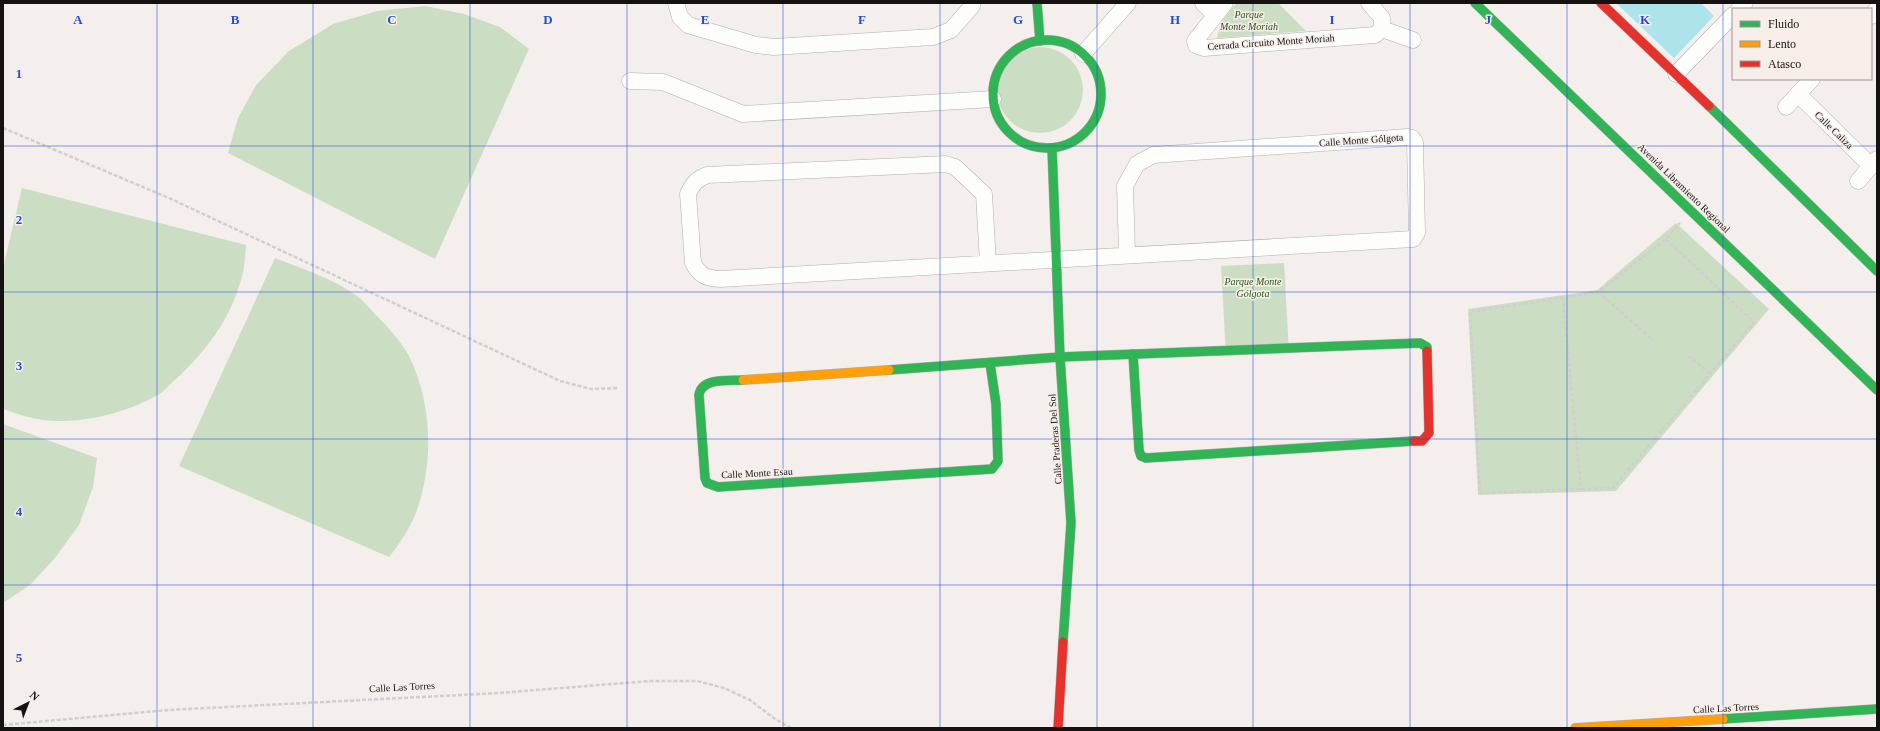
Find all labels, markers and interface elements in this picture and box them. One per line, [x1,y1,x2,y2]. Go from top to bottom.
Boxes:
legend [1732,8,1872,80]
park label: Parque Monte Moriah [1219,9,1278,32]
text: A [73,12,83,27]
text: B [231,12,240,27]
text: C [387,12,397,27]
text: D [543,12,553,27]
text: E [701,12,709,27]
text: F [858,12,866,27]
text: G [1013,12,1023,27]
text: H [1170,12,1180,27]
text: I [1329,12,1335,27]
text: J [1485,12,1492,27]
text: K [1640,12,1651,27]
text: Fluido [1768,17,1799,31]
street label: Cerrada Circuito Monte Moriah [1207,32,1335,52]
text: Lento [1768,37,1796,51]
text: Atasco [1768,57,1801,71]
text: 1 [16,66,22,81]
street label: Calle Caliza [1812,109,1856,151]
street label: Calle Monte Gólgota [1319,132,1404,148]
street label: Avenida Libramiento Regional [1636,141,1732,235]
text: 2 [16,212,22,227]
park label: Parque Monte Gólgota [1223,276,1282,299]
text: 3 [16,358,23,373]
street label: Calle Praderas Del Sol [1046,393,1064,485]
street label: Calle Monte Esau [721,466,793,480]
text: 4 [16,504,23,519]
text: 5 [16,650,23,665]
street label: Calle Las Torres [369,680,435,694]
north arrow [8,683,48,723]
text: N [28,688,42,703]
street label: Calle Las Torres [1693,701,1759,715]

